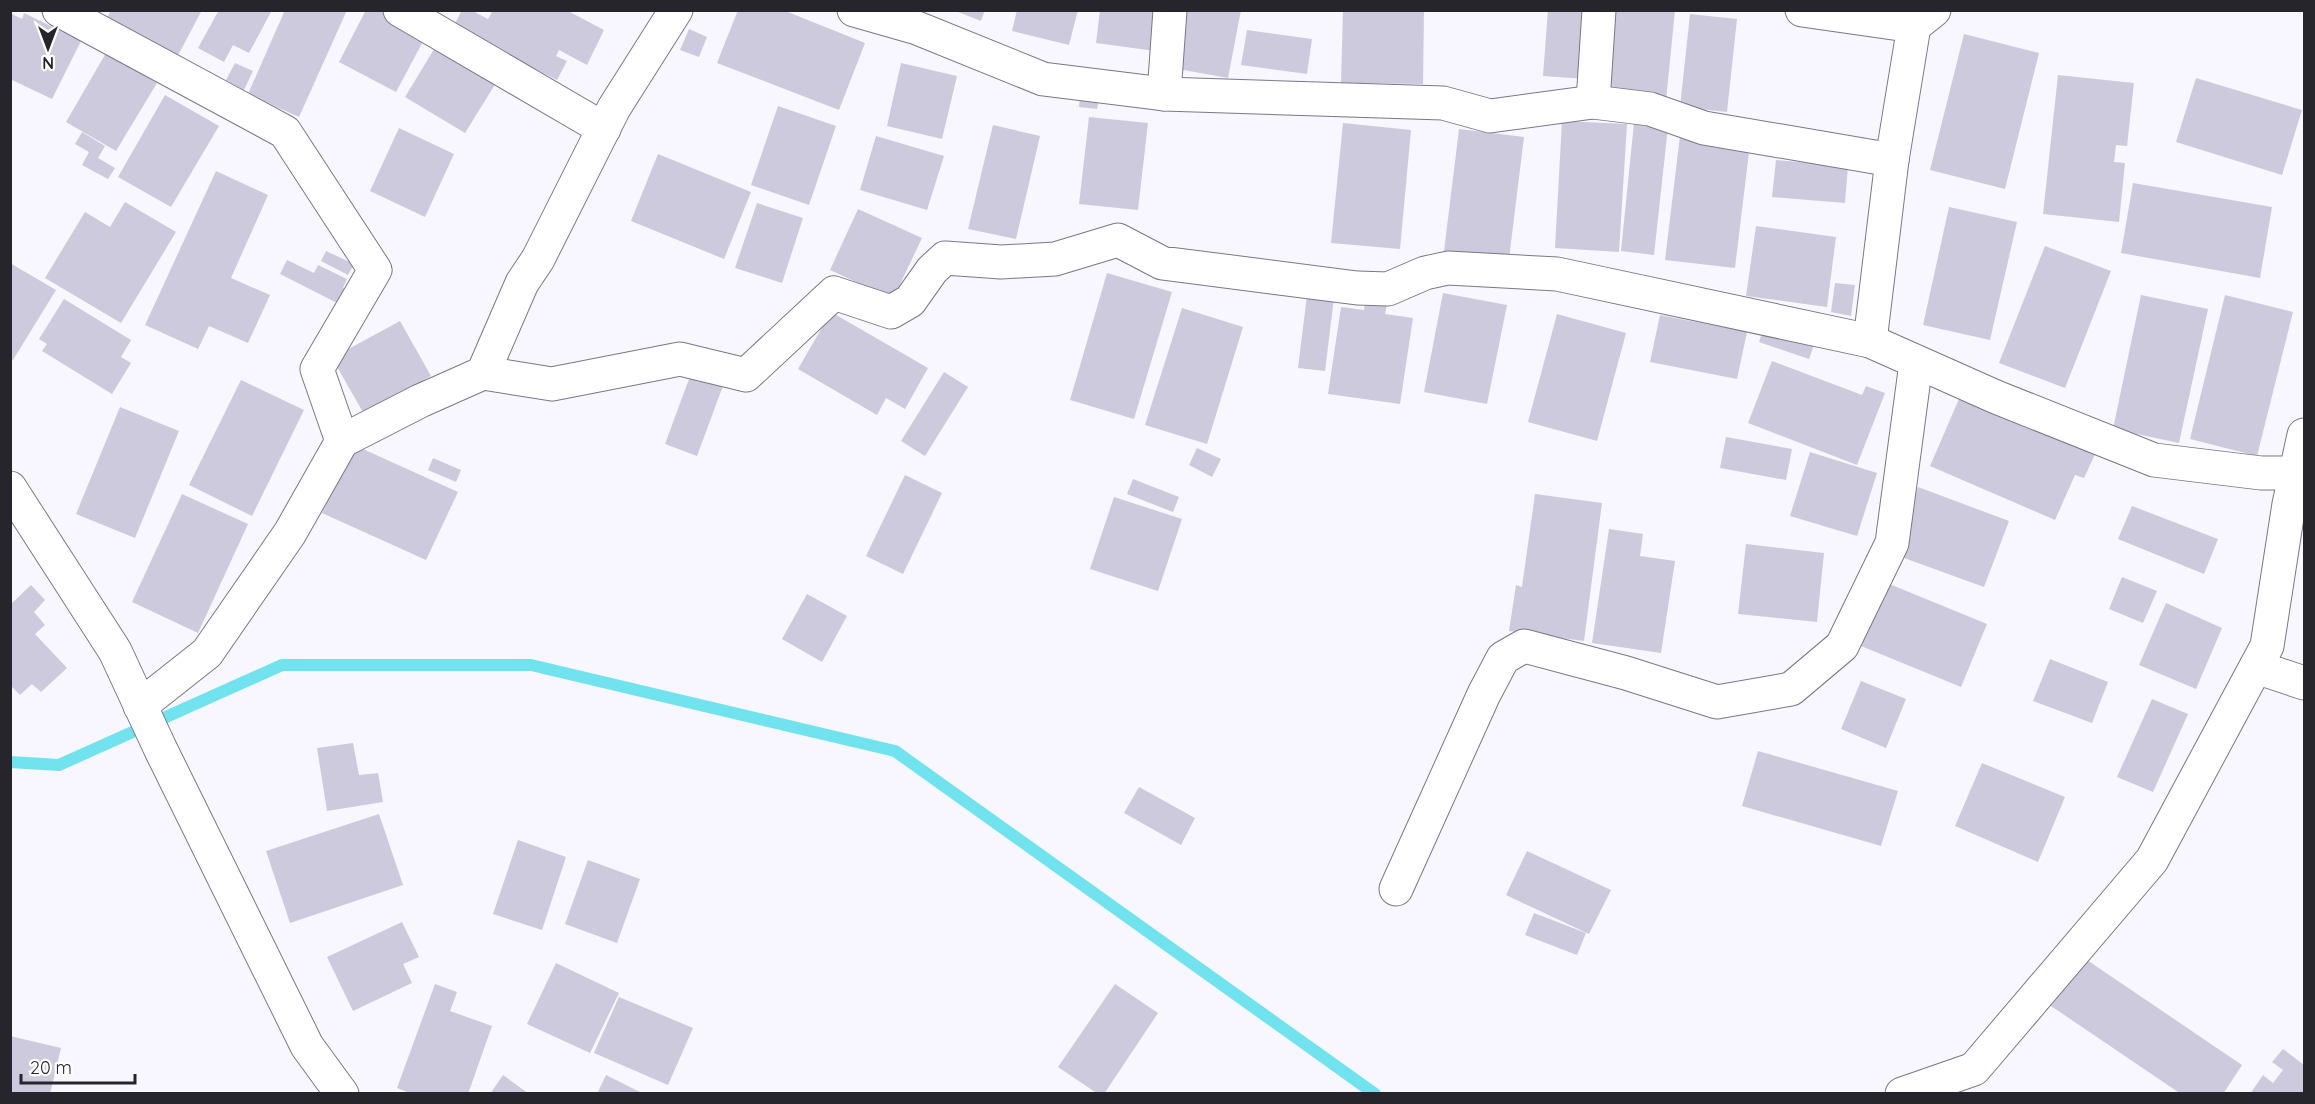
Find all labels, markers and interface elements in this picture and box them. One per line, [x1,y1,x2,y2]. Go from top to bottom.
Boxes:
north arrow [18,18,78,78]
text: N [42,53,54,73]
scale bar [21,1047,135,1085]
text: 20 m [30,1056,72,1079]

